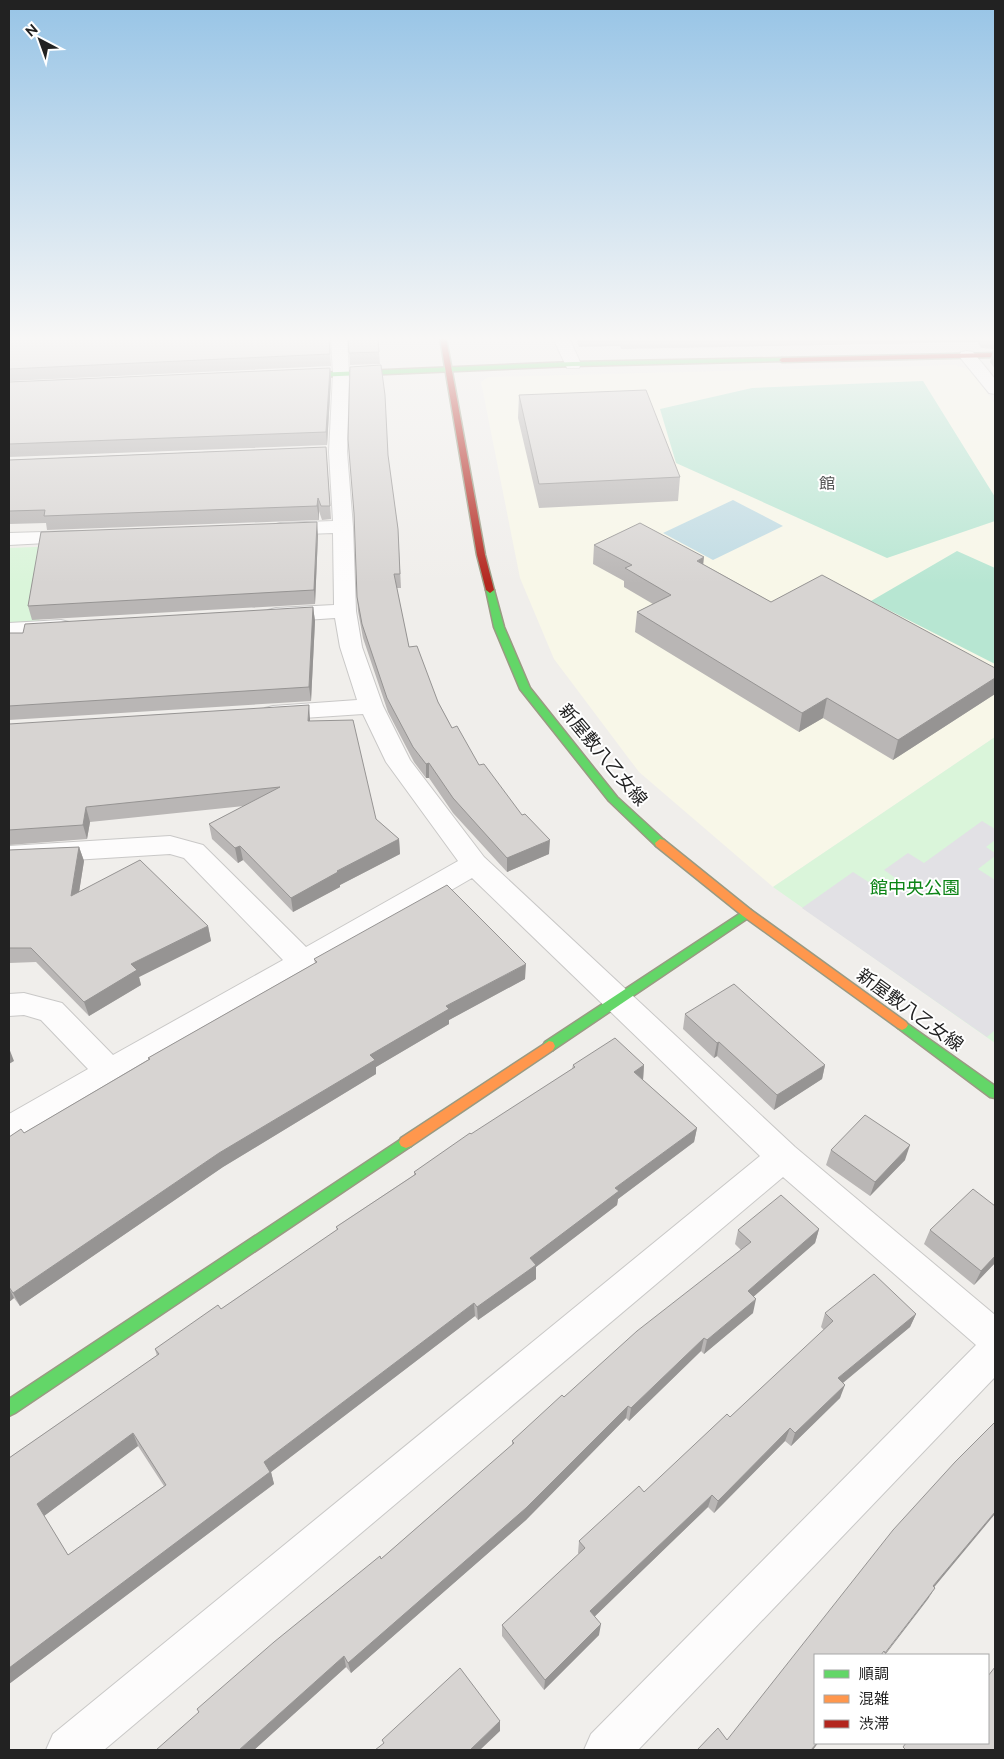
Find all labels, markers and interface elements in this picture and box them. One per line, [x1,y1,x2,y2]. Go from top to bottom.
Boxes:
north arrow [15,15,65,65]
text: N [22,21,41,40]
district label: 館 [819,474,835,493]
street label: 新屋敷八乙女線 [555,700,652,810]
park label: 館中央公園 [870,877,960,898]
street label: 新屋敷八乙女線 [853,964,967,1055]
legend [814,1654,989,1744]
text: 順調 [859,1665,889,1683]
text: 混雑 [859,1690,889,1708]
text: 渋滞 [859,1715,889,1733]

